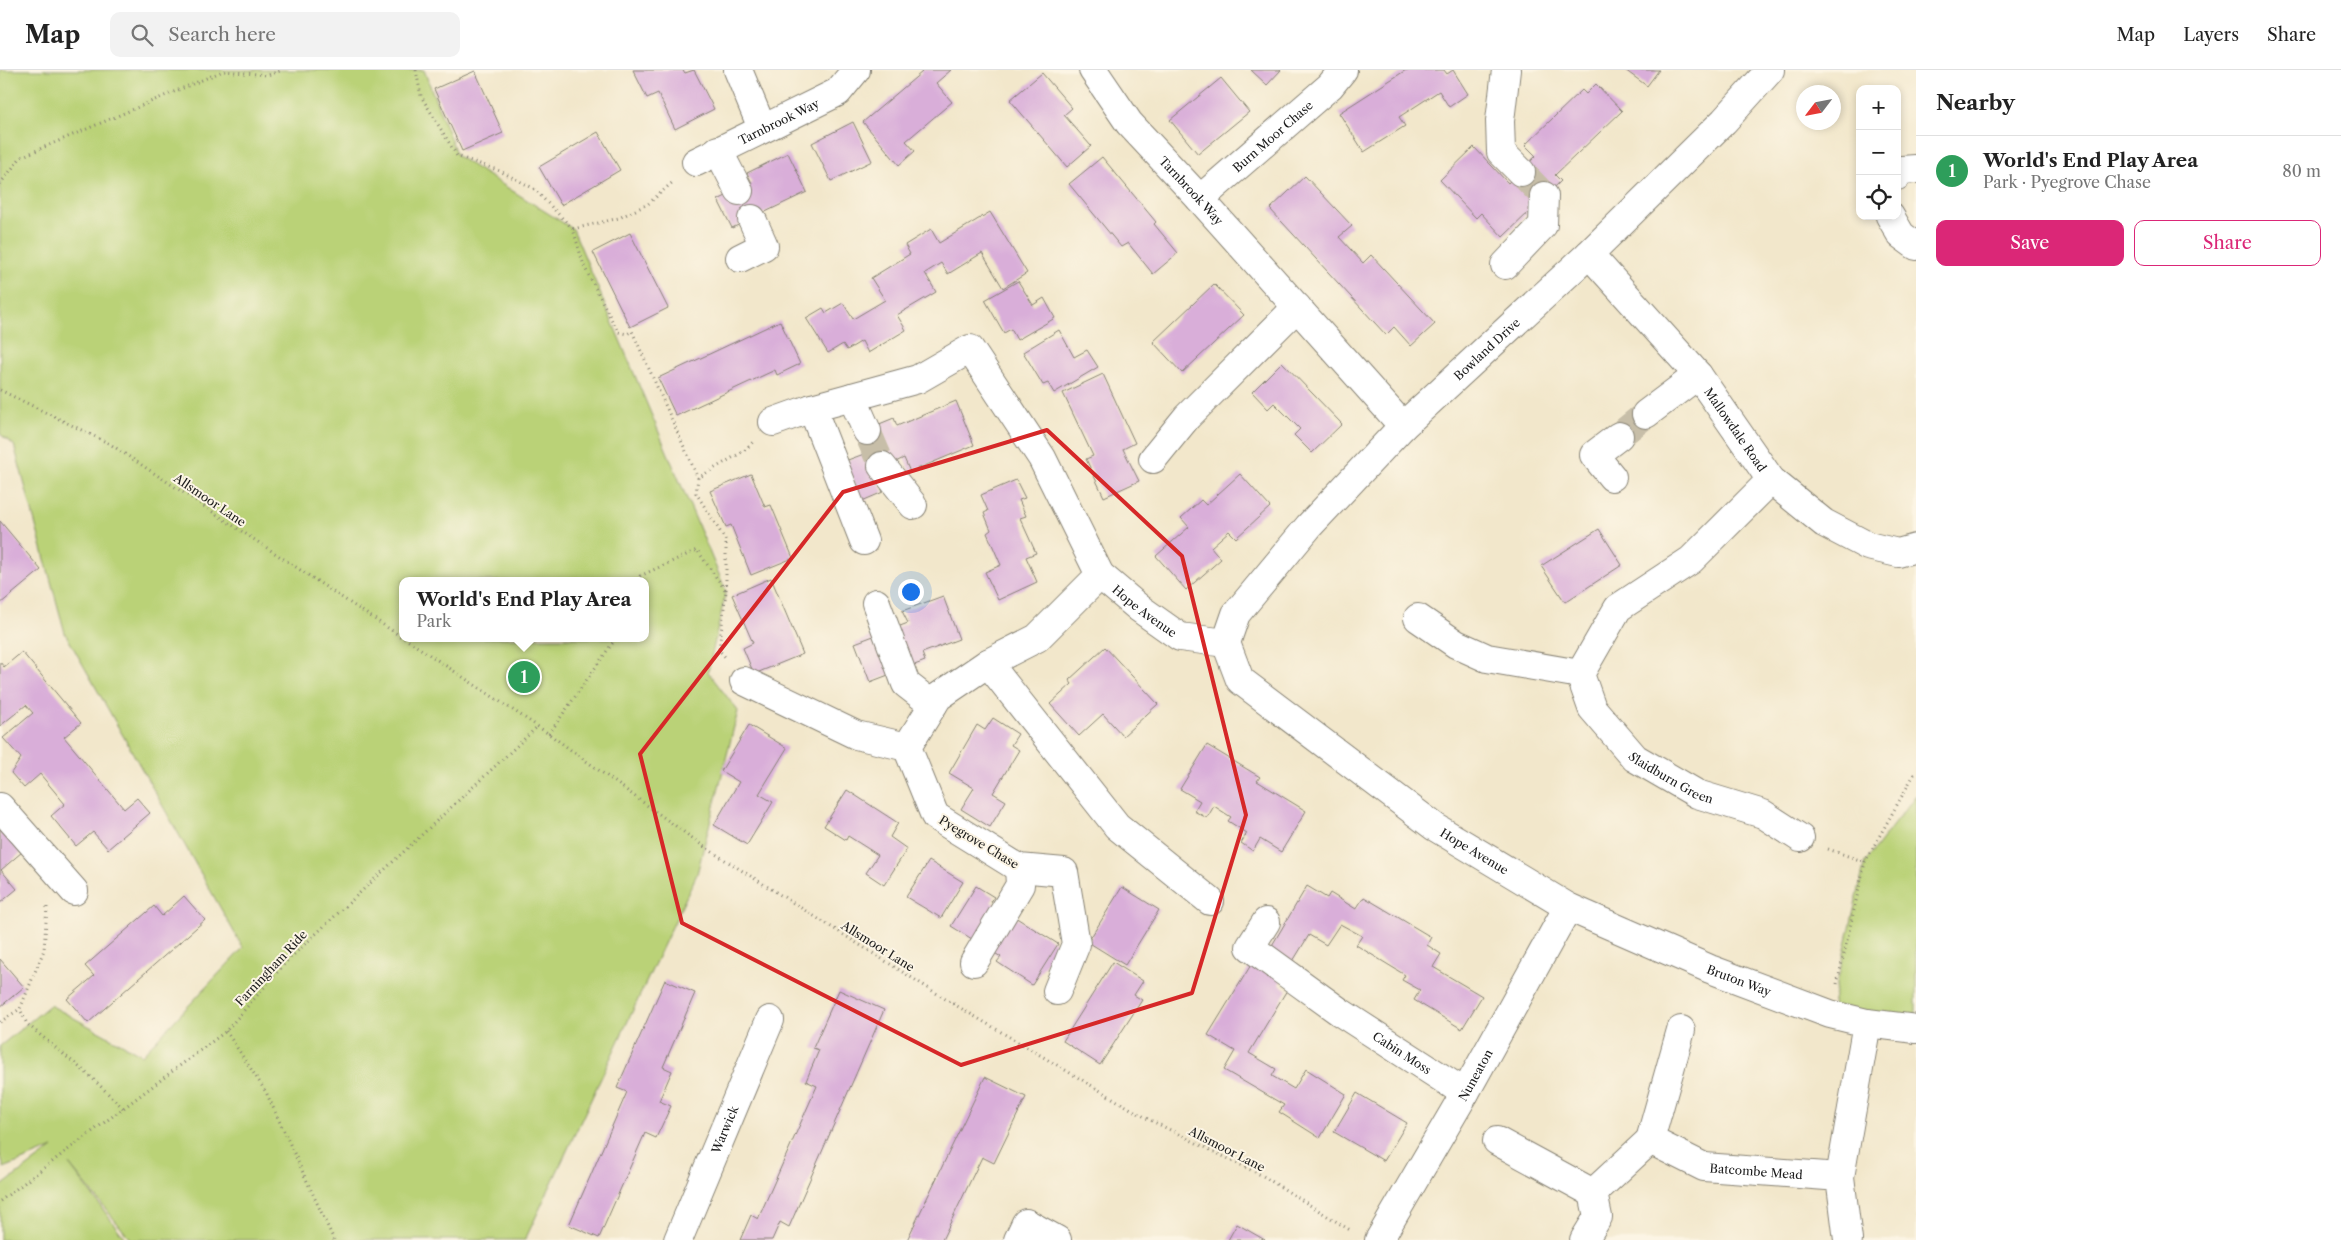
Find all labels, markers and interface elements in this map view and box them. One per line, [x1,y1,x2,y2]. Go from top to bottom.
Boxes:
search box [110,12,460,57]
text: Map [25,20,80,49]
icon: search [128,21,156,49]
text: Search here [168,23,276,46]
text: Map [2117,24,2155,46]
text: Layers [2183,24,2239,46]
text: Share [2267,24,2316,46]
north arrow [1796,85,1841,130]
map controls [1856,85,1901,220]
button: + [1856,85,1901,130]
text: Nearby [1936,90,2015,115]
street label: Tarnbrook Way [736,95,822,147]
street label: Burn Moor Chase [1229,97,1316,175]
button: − [1856,130,1901,175]
text: World's End Play Area [1983,149,2198,172]
street label: Tarnbrook Way [1156,153,1227,228]
text: 1 [1948,161,1956,181]
text: 80 m [2282,161,2321,181]
text: Park · Pyegrove Chase [1983,172,2151,192]
button: locate [1856,175,1901,220]
button: Save [1936,220,2124,266]
button: Share [2134,220,2321,266]
street label: Bowland Drive [1450,314,1523,383]
street label: Mallowdale Road [1701,384,1771,475]
street label: Allsmoor Lane [170,470,249,530]
popup [399,577,649,642]
your location [898,579,924,605]
street label: Hope Avenue [1110,582,1180,640]
text: World's End Play Area [416,588,632,611]
text: Park [416,611,451,631]
pin: 1 [508,658,540,696]
street label: Slaidburn Green [1626,749,1716,806]
street label: Pyegrove Chase [936,812,1022,872]
street label: Hope Avenue [1438,825,1512,877]
street label: Allsmoor Lane [838,917,918,975]
street label: Farningham Ride [232,927,310,1009]
street label: Bruton Way [1705,961,1774,999]
street label: Cabin Moss [1370,1028,1435,1077]
street label: Nuneaton [1455,1046,1496,1103]
street label: Warwick [707,1102,741,1156]
street label: Allsmoor Lane [1185,1123,1268,1175]
street label: Batcombe Mead [1709,1160,1804,1182]

